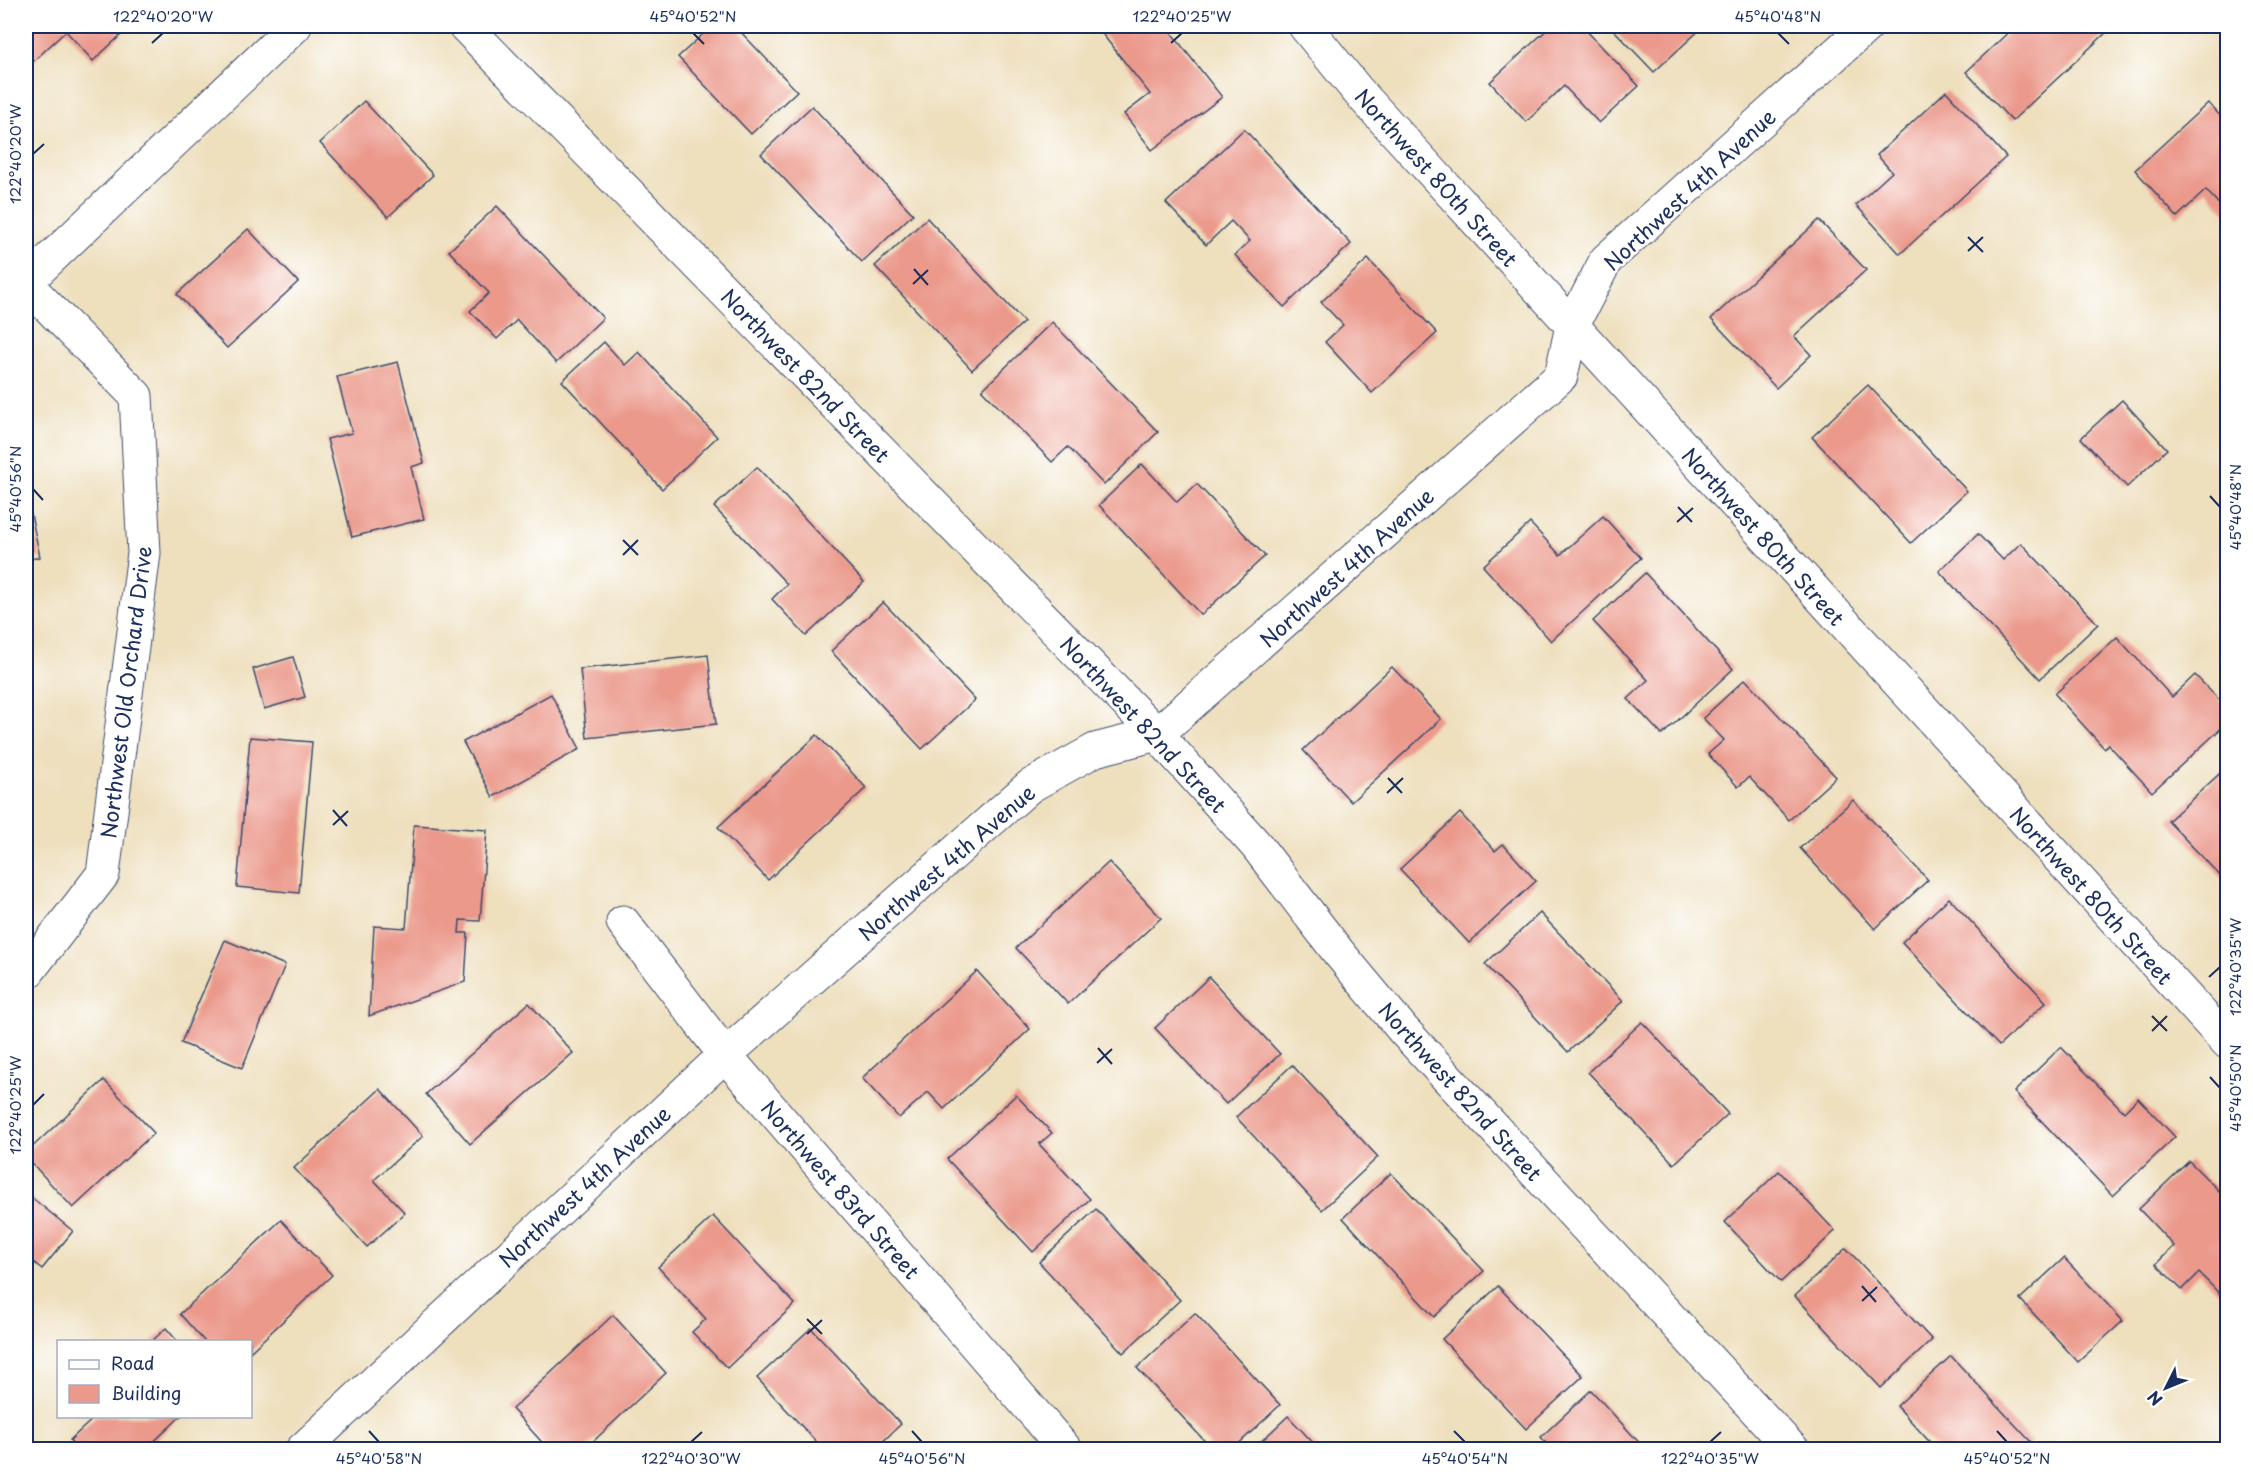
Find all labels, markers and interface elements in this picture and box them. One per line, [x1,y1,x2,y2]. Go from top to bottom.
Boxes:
text: 122°40'20"W [113,4,214,27]
text: 45°40'52"N [650,4,736,27]
text: 122°40'25"W [1133,4,1232,27]
text: 45°40'48"N [1735,4,1821,27]
street label: Northwest 80th Street [1348,81,1526,273]
street label: Northwest 4th Avenue [1596,101,1782,277]
text: 122°40'20"W [3,103,26,204]
street label: Northwest 82nd Street [714,281,898,469]
street label: Northwest 80th Street [1675,440,1853,632]
text: 45°40'56"N [3,445,26,533]
text: 45°40'48"N [2223,464,2246,550]
street label: Northwest 4th Avenue [1252,480,1440,654]
street label: Northwest Old Orchard Drive [91,544,159,840]
street label: Northwest 82nd Street [1053,629,1235,819]
street label: Northwest 4th Avenue [851,776,1041,948]
street label: Northwest 80th Street [2003,799,2181,991]
text: 122°40'35"W [2223,917,2246,1016]
street label: Northwest 82nd Street [1372,994,1550,1188]
text: 45°40'50"N [2223,1044,2246,1132]
text: 122°40'25"W [3,1055,26,1154]
street label: Northwest 83rd Street [754,1092,928,1286]
street label: Northwest 4th Avenue [491,1098,677,1274]
legend [57,1340,252,1418]
text: Road [111,1349,155,1376]
north arrow [2136,1358,2196,1418]
text: Building [111,1379,181,1406]
text: N [2141,1386,2167,1412]
text: 45°40'58"N [336,1446,422,1469]
text: 122°40'30"W [641,1446,741,1469]
text: 45°40'56"N [878,1446,966,1469]
text: 45°40'54"N [1422,1446,1508,1469]
text: 122°40'35"W [1661,1446,1760,1469]
text: 45°40'52"N [1964,1446,2050,1469]

